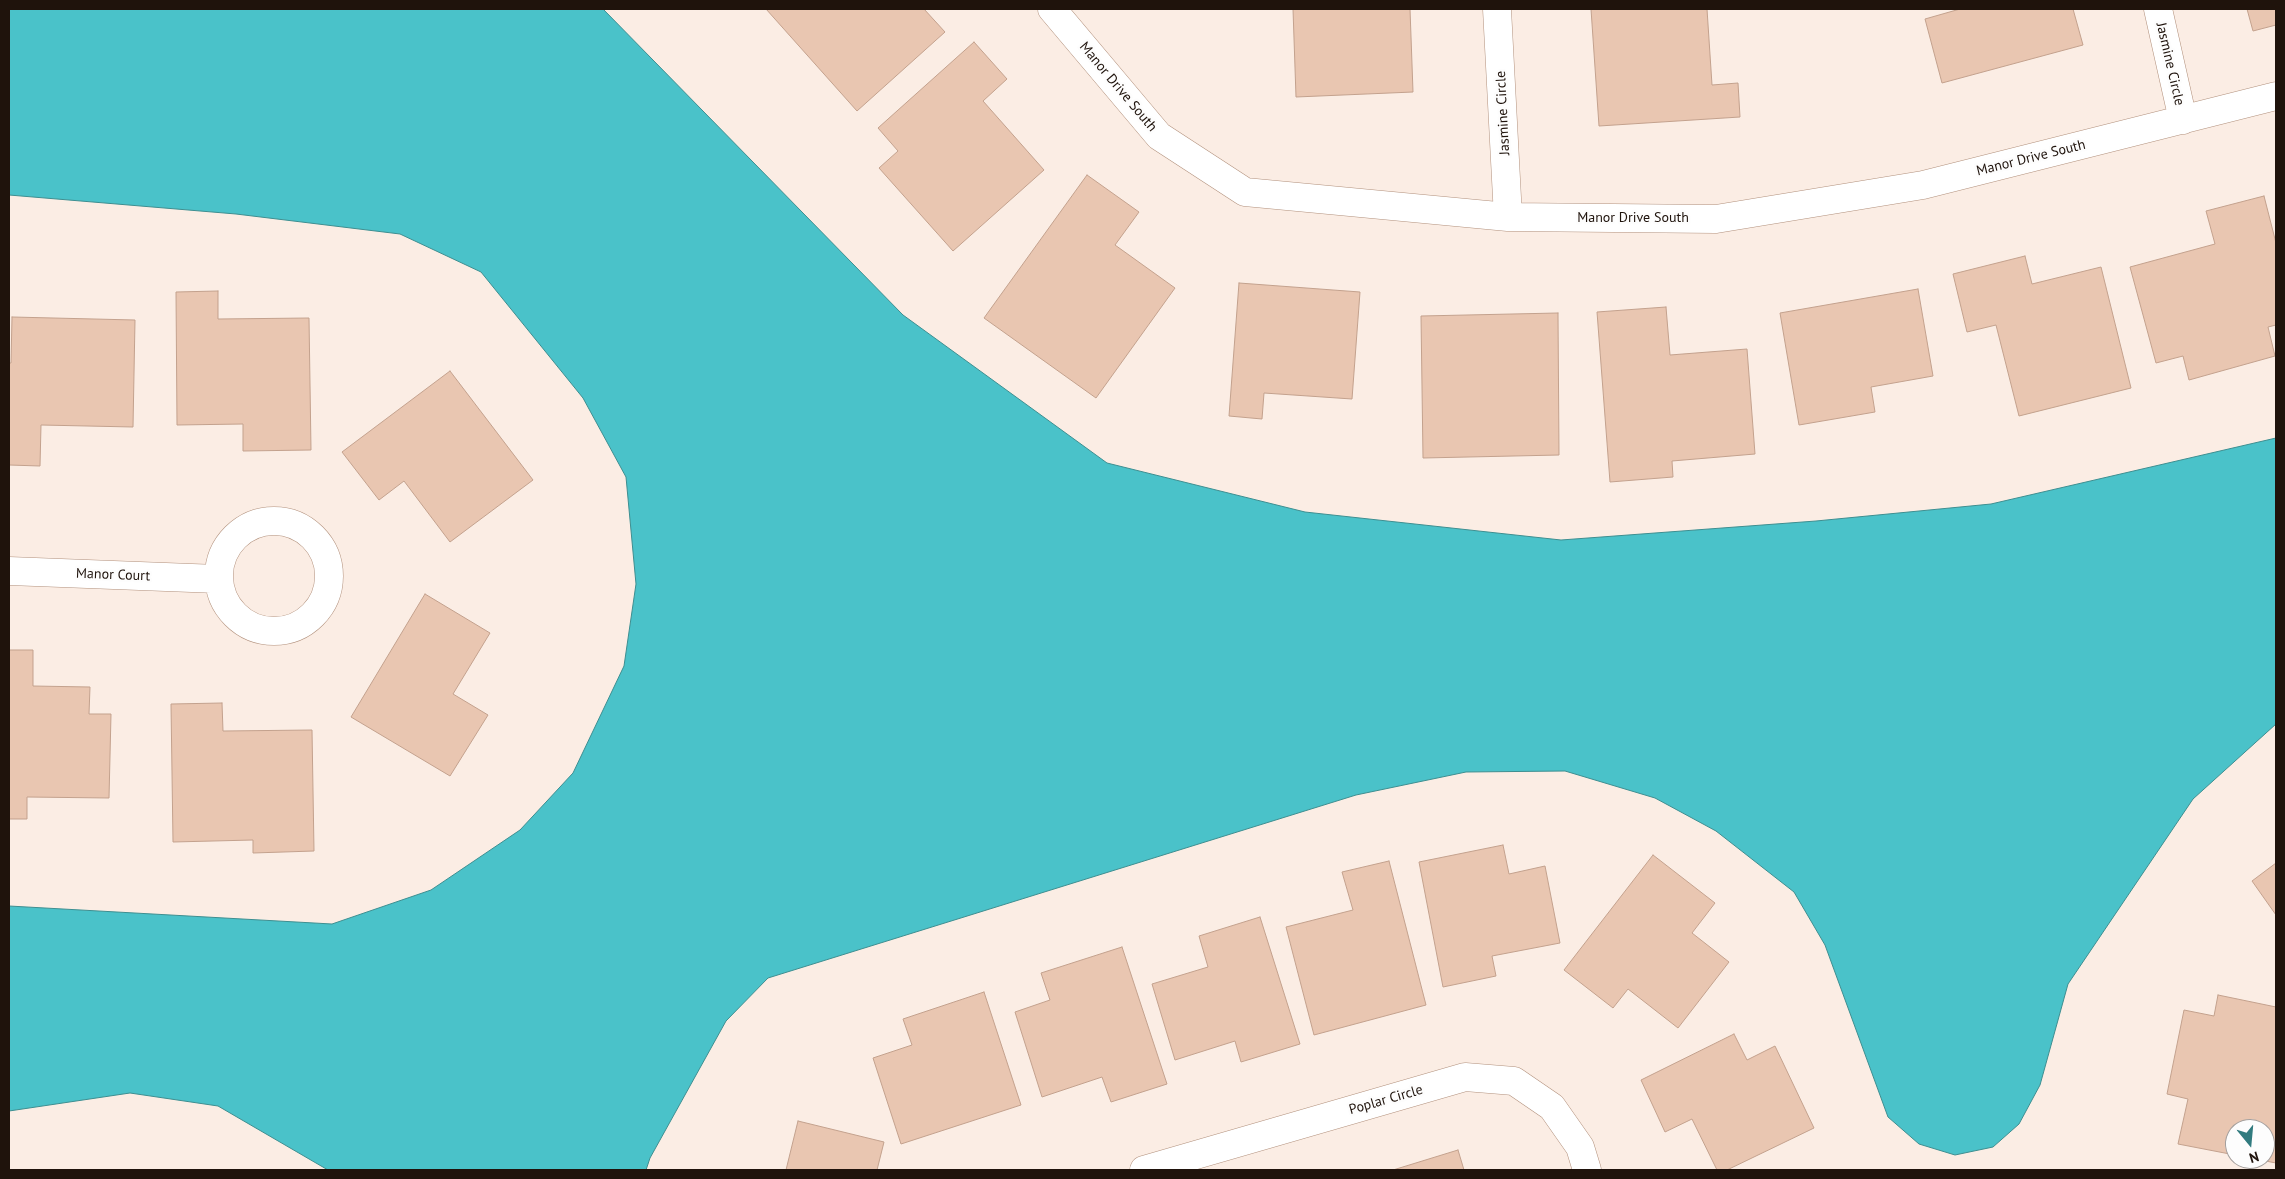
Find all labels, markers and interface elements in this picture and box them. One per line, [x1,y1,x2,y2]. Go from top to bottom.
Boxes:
street label: Jasmine Circle [2152,21,2188,107]
street label: Manor Drive South [1076,39,1160,135]
street label: Jasmine Circle [1492,70,1514,156]
street label: Manor Drive South [1975,136,2087,180]
street label: Manor Drive South [1577,210,1689,226]
street label: Manor Court [76,565,150,585]
street label: Poplar Circle [1347,1081,1425,1119]
north arrow [2225,1119,2275,1169]
text: N [2247,1147,2261,1167]

